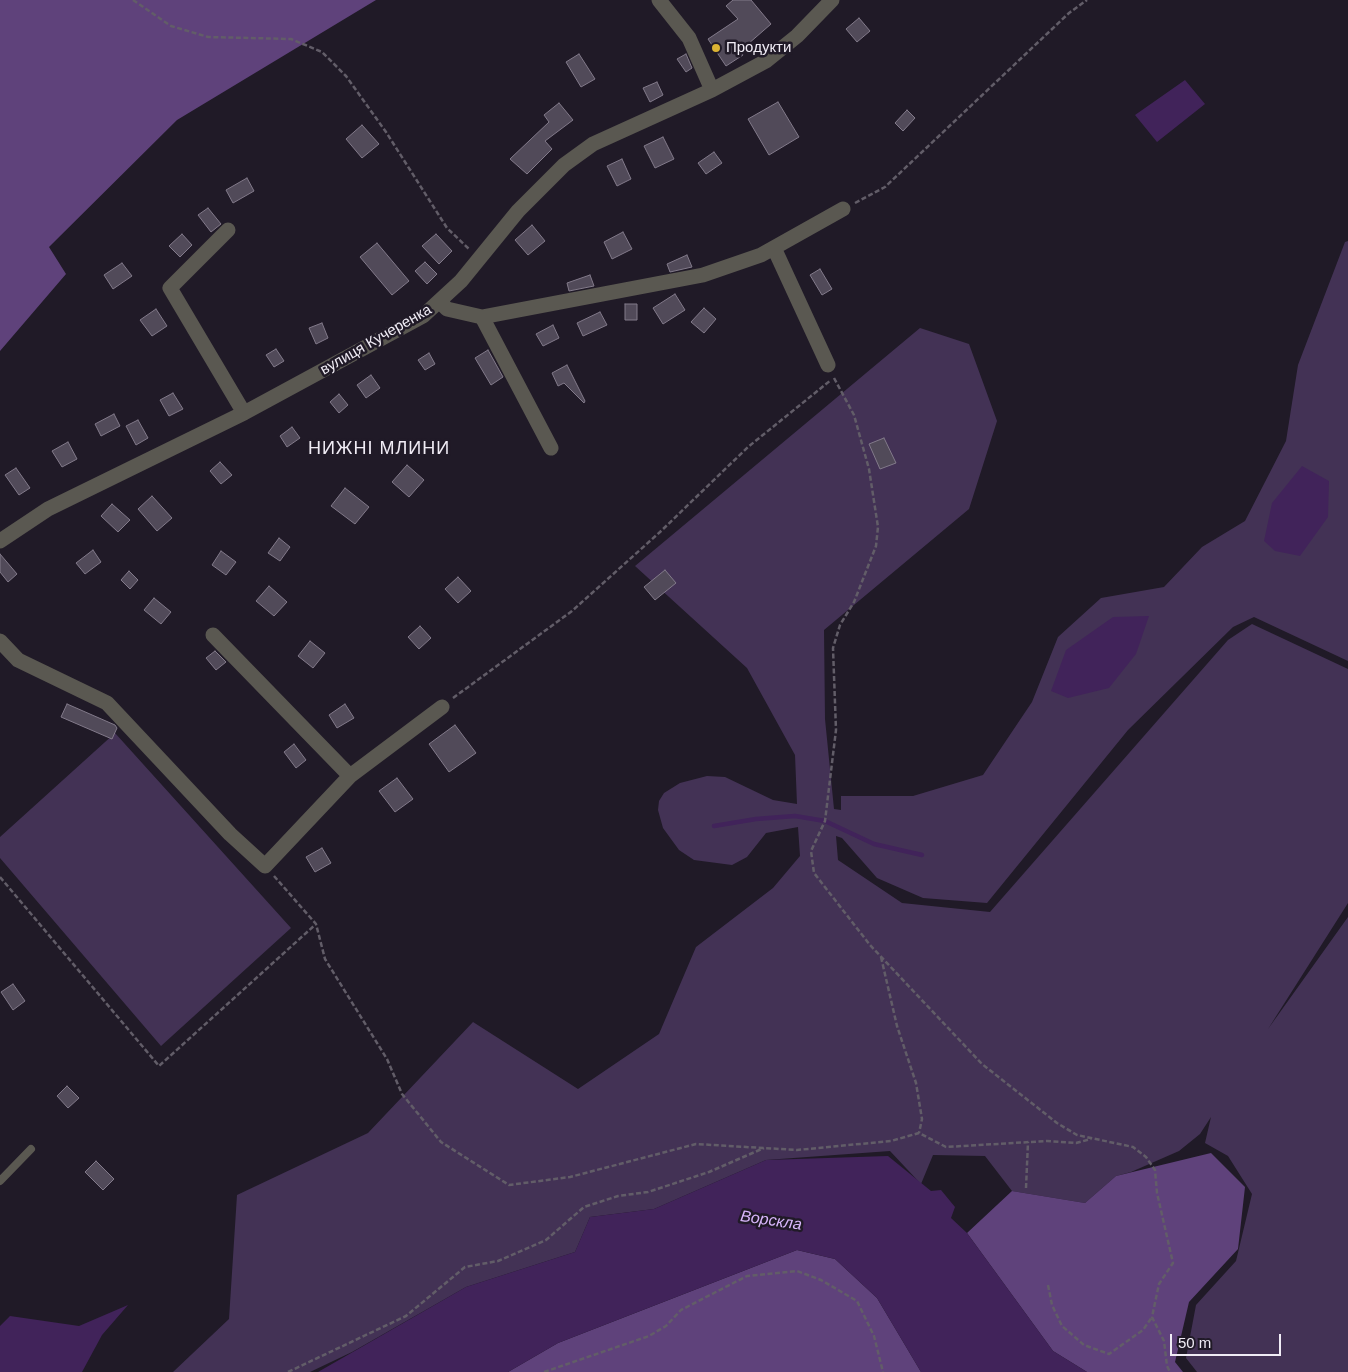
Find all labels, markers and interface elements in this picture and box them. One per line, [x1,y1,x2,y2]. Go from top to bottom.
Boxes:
place label: Продукти [726,39,791,57]
marker: Продукти [710,42,722,54]
street label: вулиця Кучеренка [317,301,435,379]
district label: НИЖНІ МЛИНИ [307,438,451,460]
water label: Ворскла [739,1207,803,1235]
scale bar [1173,1324,1284,1356]
text: 50 m [1178,1334,1211,1351]

